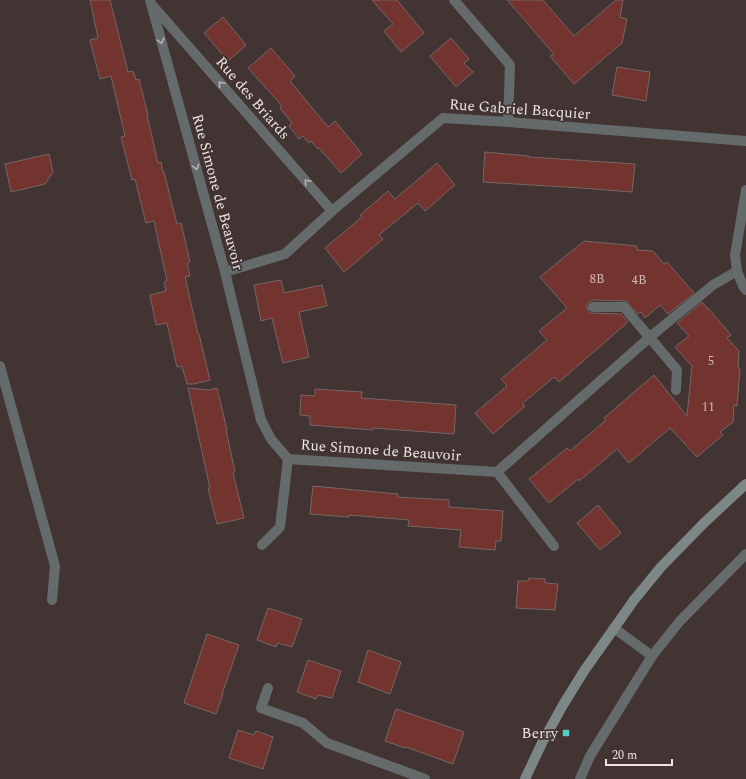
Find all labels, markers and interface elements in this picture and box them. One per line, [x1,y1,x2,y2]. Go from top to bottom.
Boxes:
one-way arrow [157,38,165,44]
street label: Rue des Briards [210,52,295,145]
one-way arrow [219,81,226,89]
street label: Rue Gabriel Bacquier [448,93,591,126]
street label: Rue Simone de Beauvoir [186,111,249,273]
one-way arrow [191,163,200,170]
one-way arrow [304,179,311,187]
house number: 8B [589,269,605,289]
house number: 4B [631,270,647,290]
house number: 5 [708,351,714,371]
house number: 11 [702,397,715,417]
street label: Rue Simone de Beauvoir [300,433,462,468]
place label: Berry [522,722,559,745]
marker: Berry [561,728,571,738]
scale bar [606,741,672,767]
text: 20 m [612,746,637,765]

